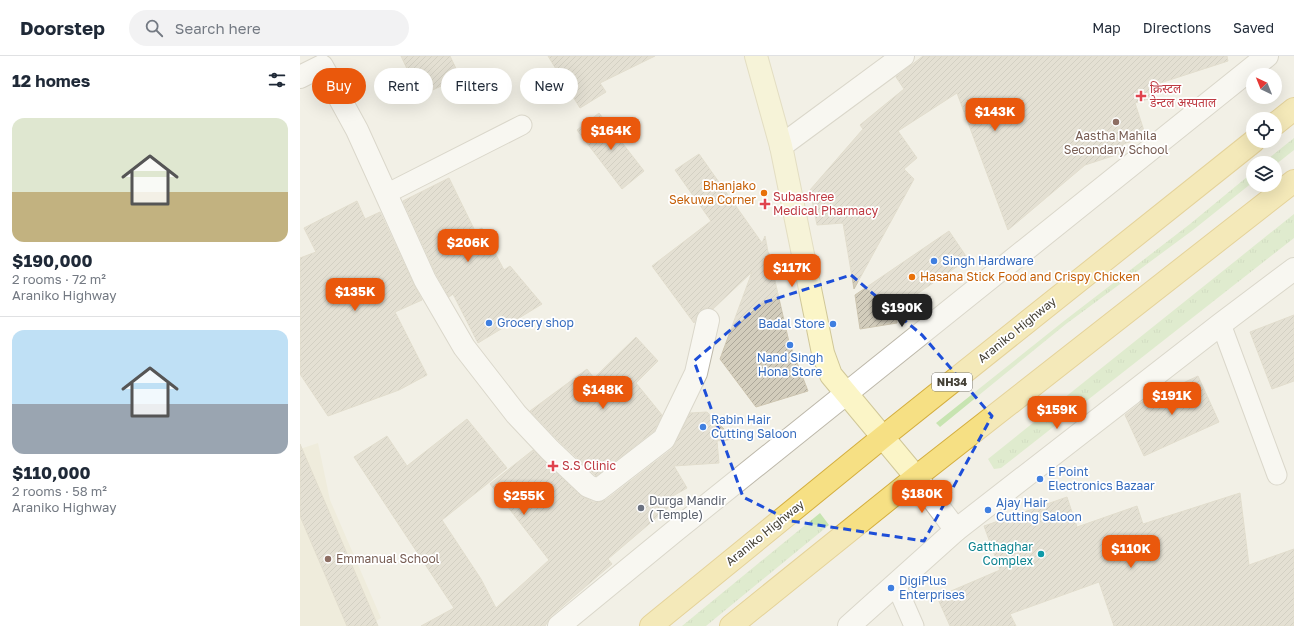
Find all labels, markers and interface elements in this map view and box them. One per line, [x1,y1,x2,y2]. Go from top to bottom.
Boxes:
search box [129,10,409,46]
text: Doorstep [20,16,105,39]
icon: search [143,17,165,39]
text: Search here [175,19,261,37]
text: Map [1092,19,1121,36]
text: Directions [1143,19,1211,36]
text: Saved [1233,19,1274,36]
chip: Buy [312,68,366,104]
chip: Rent [374,68,433,104]
chip: Filters [441,68,512,104]
chip: New [520,68,578,104]
north arrow [1246,68,1282,104]
map controls [1246,68,1282,192]
icon: filters [266,69,288,91]
text: 12 homes [12,70,90,91]
place label: क्रिस्टल डेन्टल अस्पताल [1149,81,1217,110]
marker: क्रिस्टल डेन्टल अस्पताल [1135,90,1147,102]
pin: $143K [967,98,1023,132]
text: $143K [975,103,1015,119]
button: locate [1246,112,1282,148]
pin: $164K [583,117,639,151]
marker: Aastha Mahila Secondary School [1111,117,1121,127]
text: $164K [590,122,632,138]
place label: Aastha Mahila Secondary School [1064,128,1168,157]
icon: home [114,144,186,216]
button: layers [1246,156,1282,192]
place label: Bhanjako Sekuwa Corner [669,178,756,207]
marker: Bhanjako Sekuwa Corner [759,188,769,198]
place label: Subashree Medical Pharmacy [773,189,878,218]
marker: Subashree Medical Pharmacy [760,199,770,209]
pin: $206K [440,229,496,263]
text: $206K [447,234,489,250]
text: $190,000 [12,250,93,271]
place label: Singh Hardware [942,253,1034,268]
pin: $117K [764,254,820,288]
marker: Singh Hardware [929,256,939,266]
text: $117K [773,259,811,275]
place label: Hasana Stick Food and Crispy Chicken [920,269,1140,284]
text: 2 rooms · 72 m² [12,271,106,287]
marker: Hasana Stick Food and Crispy Chicken [907,272,917,282]
pin: $135K [327,278,383,312]
text: $135K [335,283,375,299]
text: Araniko Highway [12,287,116,303]
street label: Araniko Highway [974,293,1059,366]
pin: $190K [874,294,930,328]
text: $190K [881,299,923,315]
place label: Grocery shop [497,315,574,330]
place label: Badal Store [758,316,825,331]
marker: Grocery shop [484,318,494,328]
marker: Badal Store [828,319,838,329]
marker: Nand Singh Hona Store [785,340,795,350]
place label: Nand Singh Hona Store [757,350,823,379]
icon: home [114,356,186,428]
road number: NH34 [932,373,972,391]
pin: $148K [575,376,631,410]
text: $148K [582,381,624,397]
pin: $191K [1144,382,1200,416]
text: $191K [1152,387,1192,403]
pin: $159K [1029,396,1085,430]
text: $159K [1036,401,1078,417]
place label: Rabin Hair Cutting Saloon [711,412,797,441]
marker: Rabin Hair Cutting Saloon [698,422,708,432]
place label: S.S Clinic [562,458,617,473]
marker: S.S Clinic [547,460,559,472]
text: $110,000 [12,462,91,483]
place label: E Point Electronics Bazaar [1048,464,1155,493]
marker: E Point Electronics Bazaar [1035,474,1045,484]
pin: $180K [894,480,950,514]
pin: $255K [496,482,552,516]
text: 2 rooms · 58 m² [12,483,107,499]
text: $180K [901,485,943,501]
text: $255K [503,487,545,503]
place label: Durga Mandir ( Temple) [649,493,726,522]
place label: Ajay Hair Cutting Saloon [996,495,1082,524]
street label: Araniko Highway [722,496,807,569]
text: Araniko Highway [12,499,116,515]
marker: Durga Mandir ( Temple) [636,503,646,513]
marker: Ajay Hair Cutting Saloon [983,505,993,515]
pin: $110K [1103,535,1159,569]
place label: Gatthaghar Complex [968,539,1033,568]
text: $110K [1111,540,1151,556]
marker: Gatthaghar Complex [1036,549,1046,559]
place label: Emmanual School [336,551,440,566]
marker: Emmanual School [323,554,333,564]
place label: DigiPlus Enterprises [899,573,965,602]
marker: DigiPlus Enterprises [886,583,896,593]

